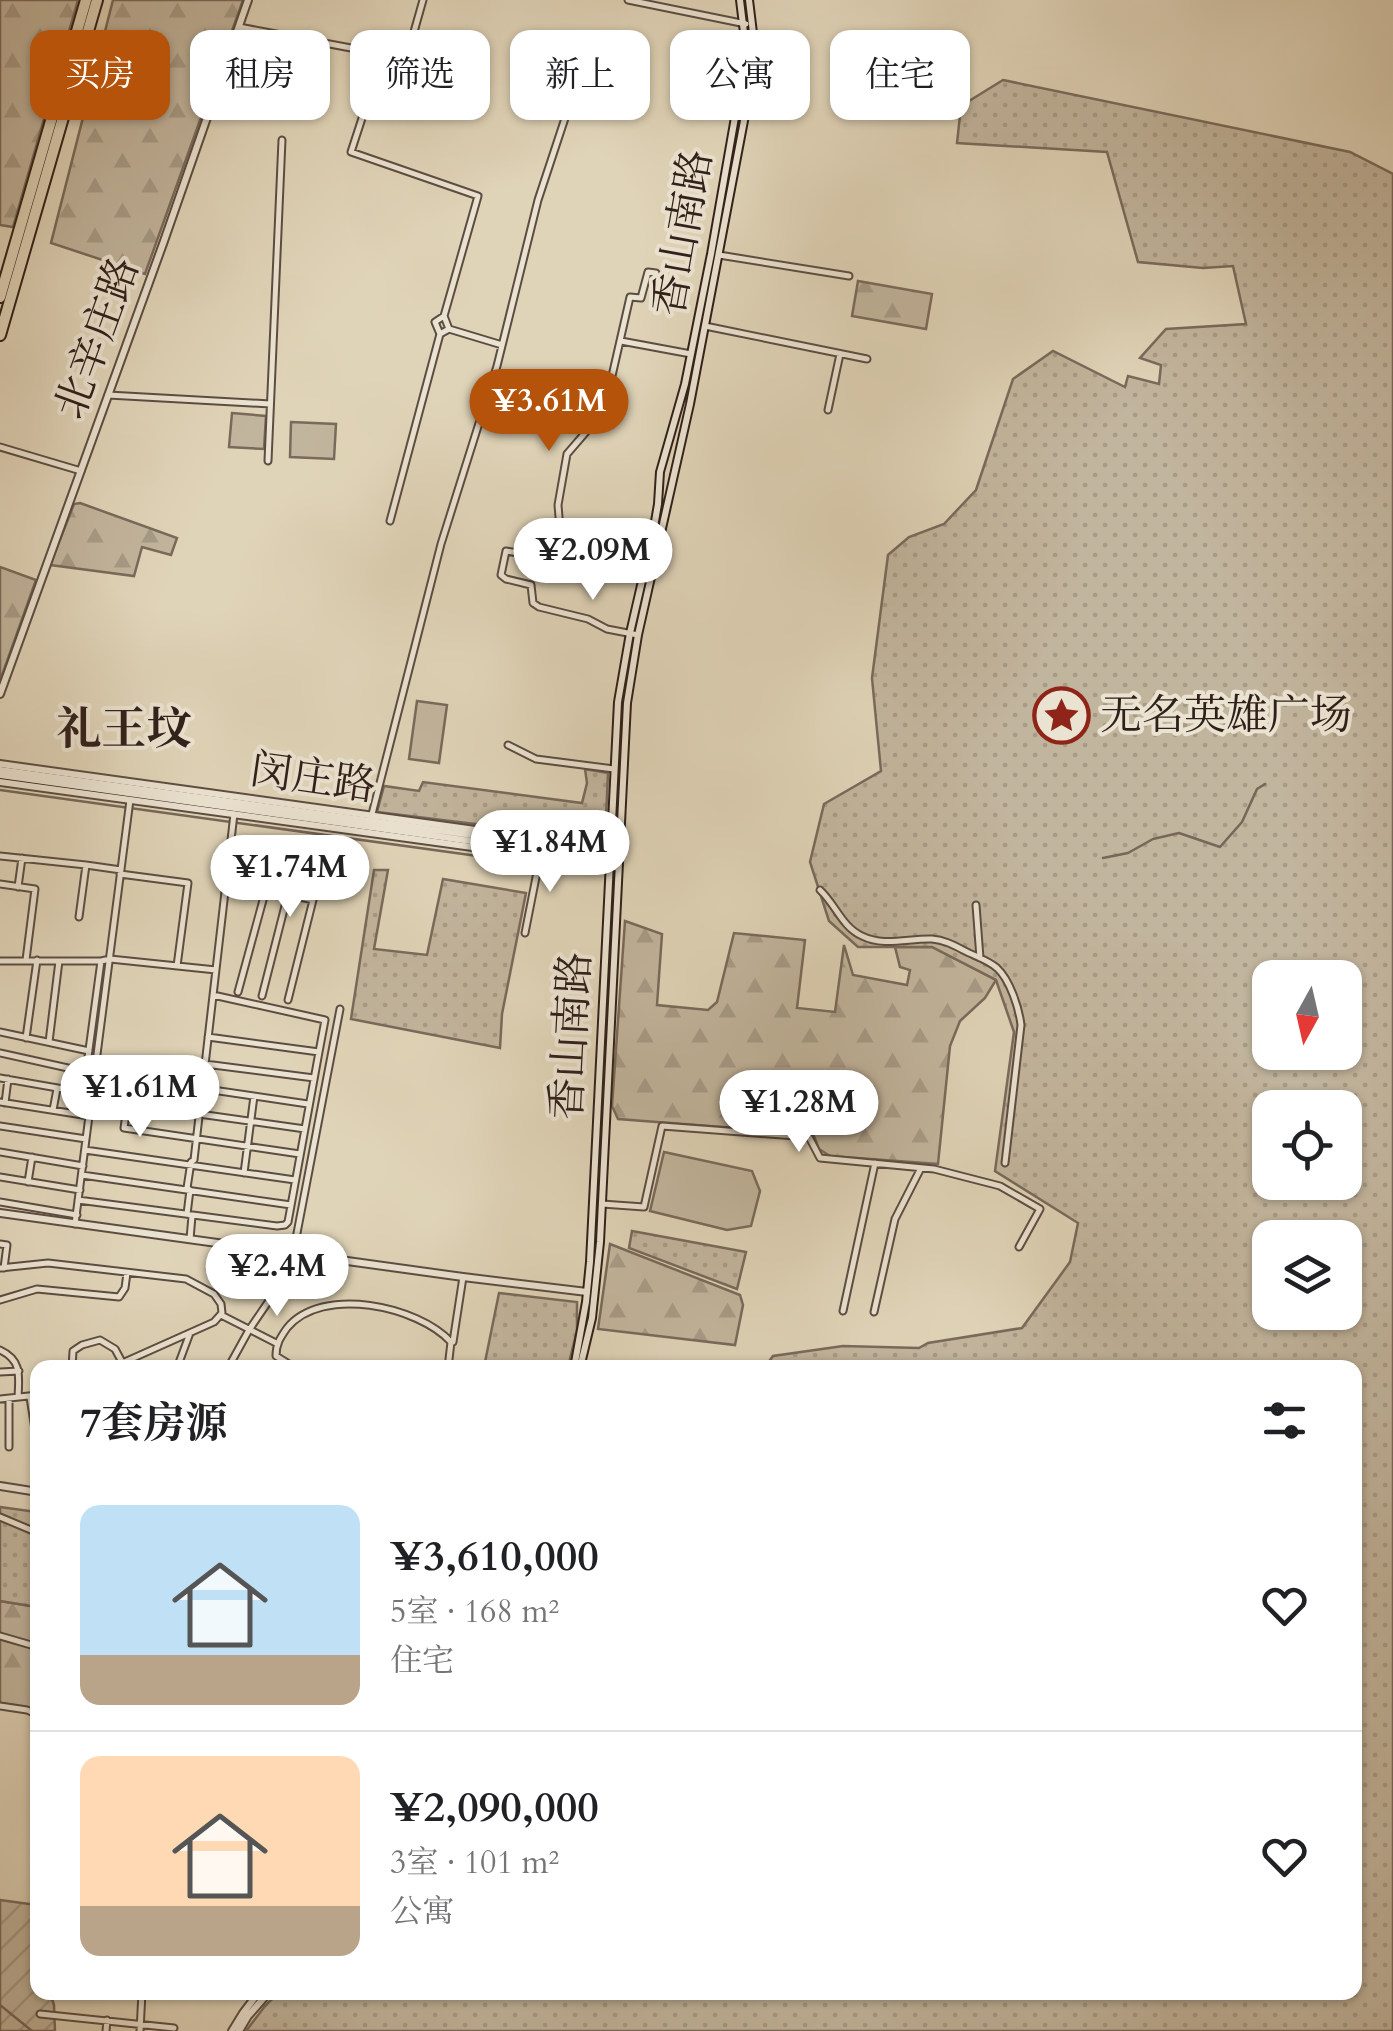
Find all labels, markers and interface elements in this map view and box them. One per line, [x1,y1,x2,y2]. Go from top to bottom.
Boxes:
chip: 买房 [30,30,170,120]
chip: 租房 [190,30,330,120]
chip: 筛选 [350,30,490,120]
chip: 新上 [510,30,650,120]
chip: 公寓 [670,30,810,120]
chip: 住宅 [830,30,970,120]
street label: 香山南路 [640,145,726,321]
street label: 北辛庄路 [41,249,153,427]
pin: ¥3.61M [468,369,630,454]
text: ¥3.61M [491,379,607,423]
pin: ¥2.09M [512,518,674,603]
text: ¥2.09M [535,528,651,572]
place icon: 无名英雄广场 [1031,685,1091,745]
place label: 无名英雄广场 [1100,687,1352,744]
district label: 礼王坟 [56,699,192,760]
street label: 闵庄路 [247,741,379,815]
pin: ¥1.84M [469,810,631,895]
text: ¥1.84M [492,820,608,864]
pin: ¥1.74M [209,835,371,920]
text: ¥1.74M [232,845,348,889]
street label: 香山南路 [538,951,604,1121]
north arrow [1252,960,1362,1070]
map controls [1252,960,1362,1330]
pin: ¥1.61M [59,1055,221,1140]
text: ¥1.61M [82,1065,198,1109]
pin: ¥1.28M [718,1070,880,1155]
text: ¥1.28M [741,1080,857,1124]
button: locate [1252,1090,1362,1200]
button: layers [1252,1220,1362,1330]
pin: ¥2.4M [207,1234,347,1319]
text: ¥2.4M [228,1244,326,1288]
icon: filters [1257,1393,1312,1448]
text: 7套房源 [80,1395,228,1452]
text: ¥3,610,000 [390,1528,599,1585]
icon: home [160,1545,280,1665]
icon: heart [1257,1578,1312,1633]
text: 5室 · 168 m² [390,1590,559,1634]
text: 住宅 [390,1639,454,1683]
text: ¥2,090,000 [390,1779,599,1836]
icon: home [160,1796,280,1916]
icon: heart [1257,1829,1312,1884]
text: 3室 · 101 m² [390,1841,559,1885]
text: 公寓 [390,1890,454,1934]

